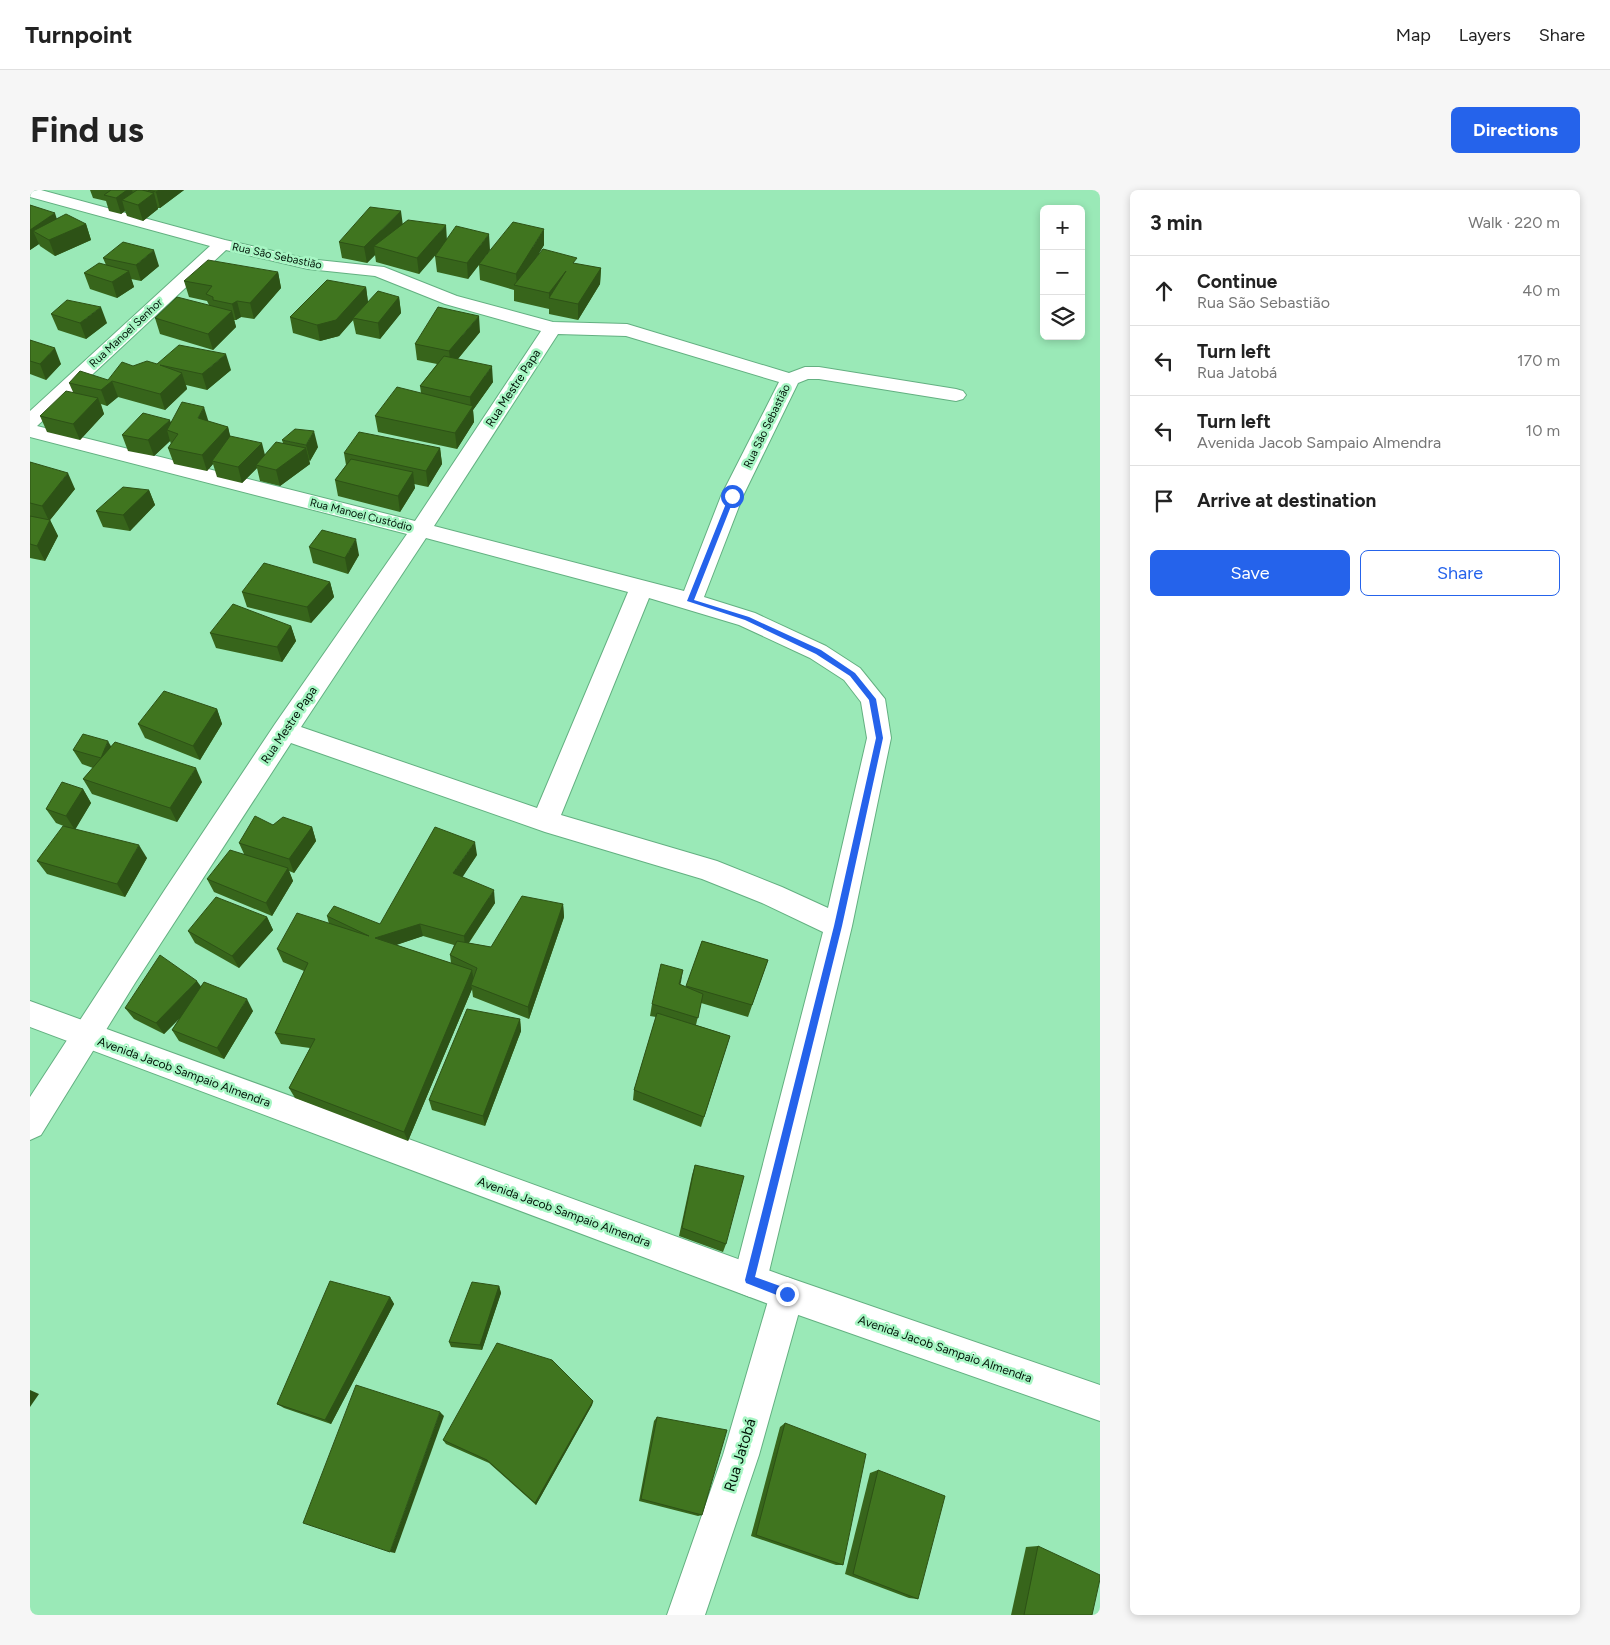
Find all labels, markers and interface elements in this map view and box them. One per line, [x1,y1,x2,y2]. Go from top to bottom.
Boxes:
text: Turnpoint [25,20,132,49]
text: Map [1396,24,1431,46]
text: Layers [1459,24,1511,46]
text: Share [1539,24,1585,46]
button: Directions [1451,107,1580,153]
text: Find us [30,109,144,151]
map controls [1040,205,1085,340]
button: + [1040,205,1085,250]
text: 3 min [1150,210,1202,235]
text: Walk · 220 m [1468,213,1560,232]
street label: Rua São Sebastião [231,240,323,272]
button: − [1040,250,1085,295]
text: Continue [1197,270,1277,293]
icon: ahead [1150,277,1178,305]
text: 40 m [1522,281,1560,300]
text: Rua São Sebastião [1197,293,1330,312]
button: layers [1040,295,1085,340]
street label: Rua Manoel Senhor [87,296,165,370]
text: Turn left [1197,340,1271,363]
street label: Rua Mestre Papa [483,347,543,429]
icon: left [1150,347,1178,375]
text: 170 m [1517,351,1560,370]
text: Rua Jatobá [1197,363,1277,382]
street label: Rua São Sebastião [741,382,793,470]
text: Turn left [1197,410,1271,433]
icon: left [1150,417,1178,445]
text: 10 m [1526,421,1560,440]
text: Avenida Jacob Sampaio Almendra [1197,433,1441,452]
route start [721,485,744,508]
icon: arrive [1150,487,1178,515]
text: Arrive at destination [1197,489,1376,512]
street label: Rua Manoel Custódio [308,496,414,534]
button: Save [1150,550,1350,596]
button: Share [1360,550,1560,596]
street label: Rua Mestre Papa [258,684,320,766]
street label: Avenida Jacob Sampaio Almendra [96,1034,272,1110]
street label: Avenida Jacob Sampaio Almendra [476,1174,652,1250]
route end [776,1283,799,1306]
street label: Avenida Jacob Sampaio Almendra [856,1313,1034,1385]
street label: Rua Jatobá [720,1416,760,1494]

